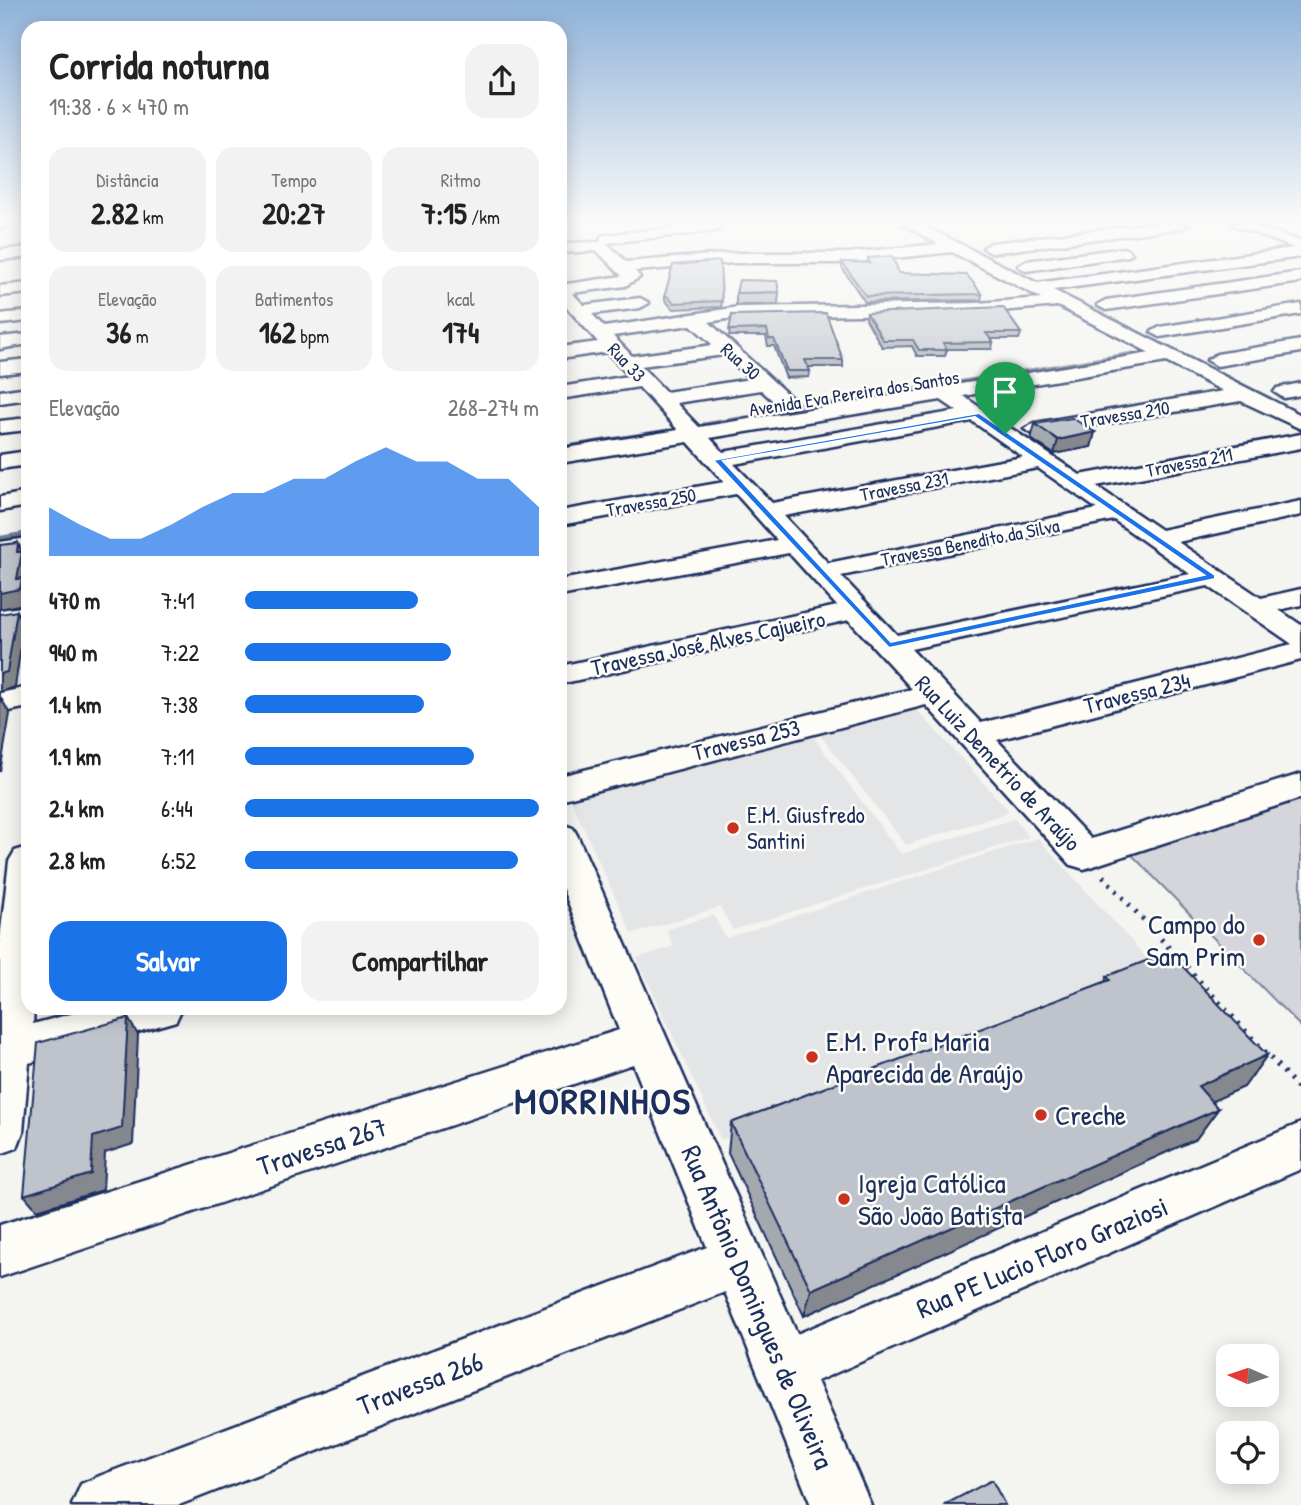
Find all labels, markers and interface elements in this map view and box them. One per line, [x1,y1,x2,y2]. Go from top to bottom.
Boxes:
text: Corrida noturna [49,39,269,91]
button: share [465,44,539,118]
text: 19:38 · 6 × 470 m [49,91,189,122]
text: Distância [96,167,158,193]
text: Tempo [271,167,317,193]
text: Ritmo [441,167,481,193]
text: 2.82 [91,193,138,233]
text: 20:27 [262,193,326,233]
text: 7:15 [421,193,467,233]
text: km [138,204,164,230]
text: /km [467,204,500,230]
text: Elevação [98,286,157,312]
text: Batimentos [255,286,333,312]
text: kcal [447,286,475,312]
text: 36 [106,312,131,352]
text: 162 [259,312,296,352]
text: 174 [442,312,479,352]
text: m [131,323,149,349]
text: bpm [296,323,329,349]
street label: Rua 30 [716,336,766,386]
street label: Rua 33 [602,337,652,387]
pin [975,362,1035,434]
street label: Avenida Eva Pereira dos Santos [747,364,961,422]
icon: arrive [986,373,1024,411]
text: Elevação [49,392,120,423]
text: 268–274 m [448,392,539,423]
street label: Travessa 210 [1079,394,1171,434]
street label: Travessa 211 [1143,441,1235,483]
street label: Travessa 231 [858,465,951,507]
street label: Travessa 250 [604,481,698,523]
street label: Travessa Benedito da Silva [879,512,1062,572]
text: 470 m [49,585,100,616]
text: 7:41 [161,585,195,616]
street label: Travessa José Alves Cajueiro [588,603,828,682]
text: 940 m [49,637,97,668]
text: 7:22 [161,637,199,668]
street label: Travessa 234 [1080,664,1193,721]
street label: Rua Luiz Demetrio de Araújo [909,668,1088,857]
text: 1.4 km [49,689,101,720]
text: 7:38 [161,689,198,720]
street label: Travessa 253 [689,711,803,768]
text: 1.9 km [49,741,101,772]
text: 7:11 [161,741,194,772]
text: 2.4 km [49,793,104,824]
text: 6:44 [161,793,193,824]
place label: E.M. Giusfredo Santini [747,799,865,856]
marker: E.M. Giusfredo Santini [725,820,741,836]
text: 2.8 km [49,845,105,876]
text: 6:52 [161,845,196,876]
place label: Campo do Sam Prim [1146,905,1245,975]
button: Salvar [49,921,287,1001]
button: Compartilhar [301,921,539,1001]
marker: Campo do Sam Prim [1251,932,1267,948]
place label: E.M. Profª Maria Aparecida de Araújo [826,1022,1023,1092]
marker: E.M. Profª Maria Aparecida de Araújo [804,1049,820,1065]
district label: MORRINHOS [514,1075,692,1126]
place label: Creche [1055,1096,1126,1134]
street label: Travessa 267 [252,1107,392,1185]
marker: Creche [1033,1107,1049,1123]
street label: Rua Antônio Domingues de Oliveira [673,1139,843,1475]
place label: Igreja Católica São João Batista [858,1164,1022,1234]
street label: Rua PE Lucio Floro Graziosi [910,1187,1174,1327]
marker: Igreja Católica São João Batista [836,1191,852,1207]
street label: Travessa 266 [352,1342,488,1424]
north arrow [1216,1344,1279,1407]
map controls [1216,1344,1279,1484]
button: locate [1216,1421,1279,1484]

